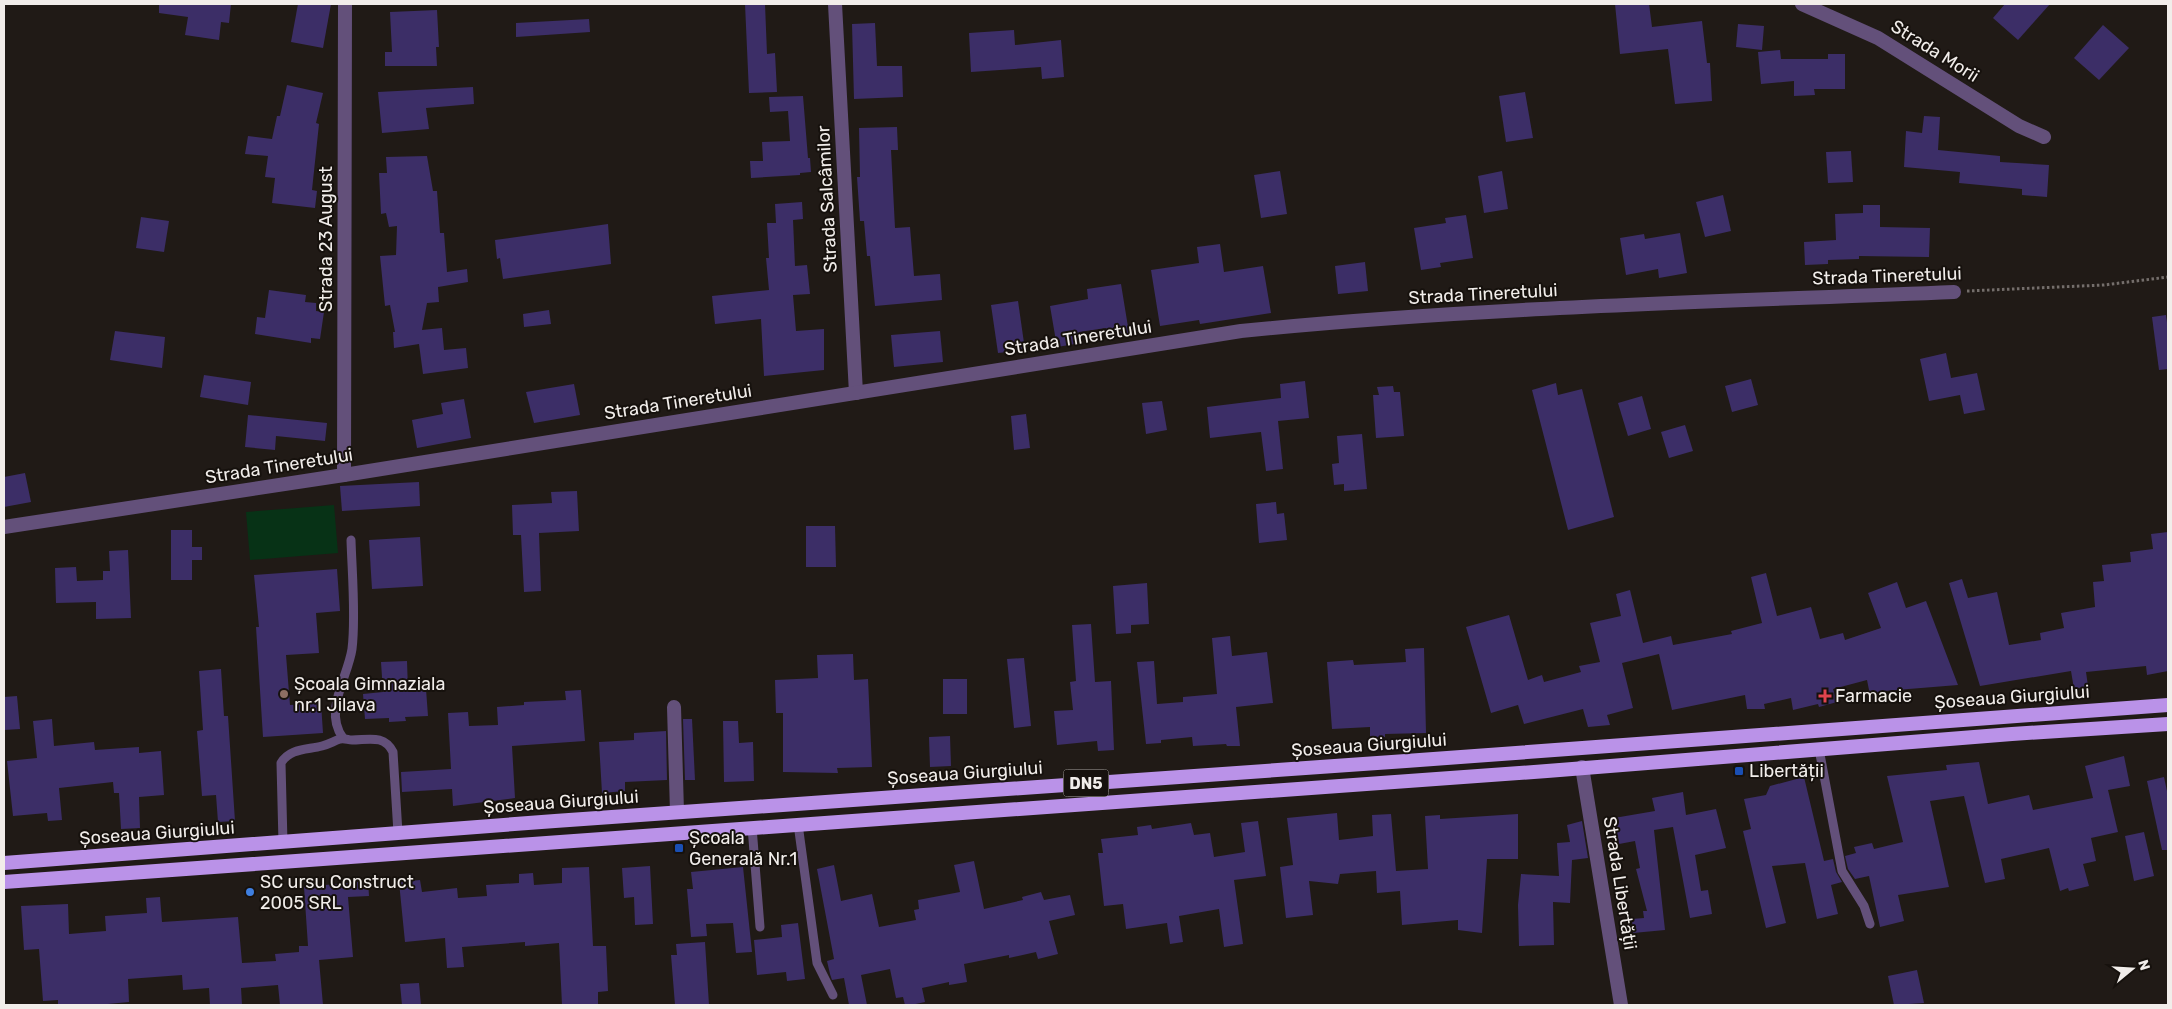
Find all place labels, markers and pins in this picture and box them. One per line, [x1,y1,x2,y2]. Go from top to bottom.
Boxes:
place label: Școala Gimnaziala nr.1 Jilava [294,673,445,716]
place label: Farmacie [1835,685,1912,707]
marker: Școala Gimnaziala nr.1 Jilava [278,688,290,700]
marker: Farmacie [1819,690,1831,702]
place label: Libertății [1749,760,1824,782]
marker: Libertății [1733,765,1745,777]
place label: Școala Generală Nr.1 [689,827,797,870]
marker: Școala Generală Nr.1 [673,842,685,854]
place label: SC ursu Construct 2005 SRL [260,871,414,914]
marker: SC ursu Construct 2005 SRL [244,886,256,898]

